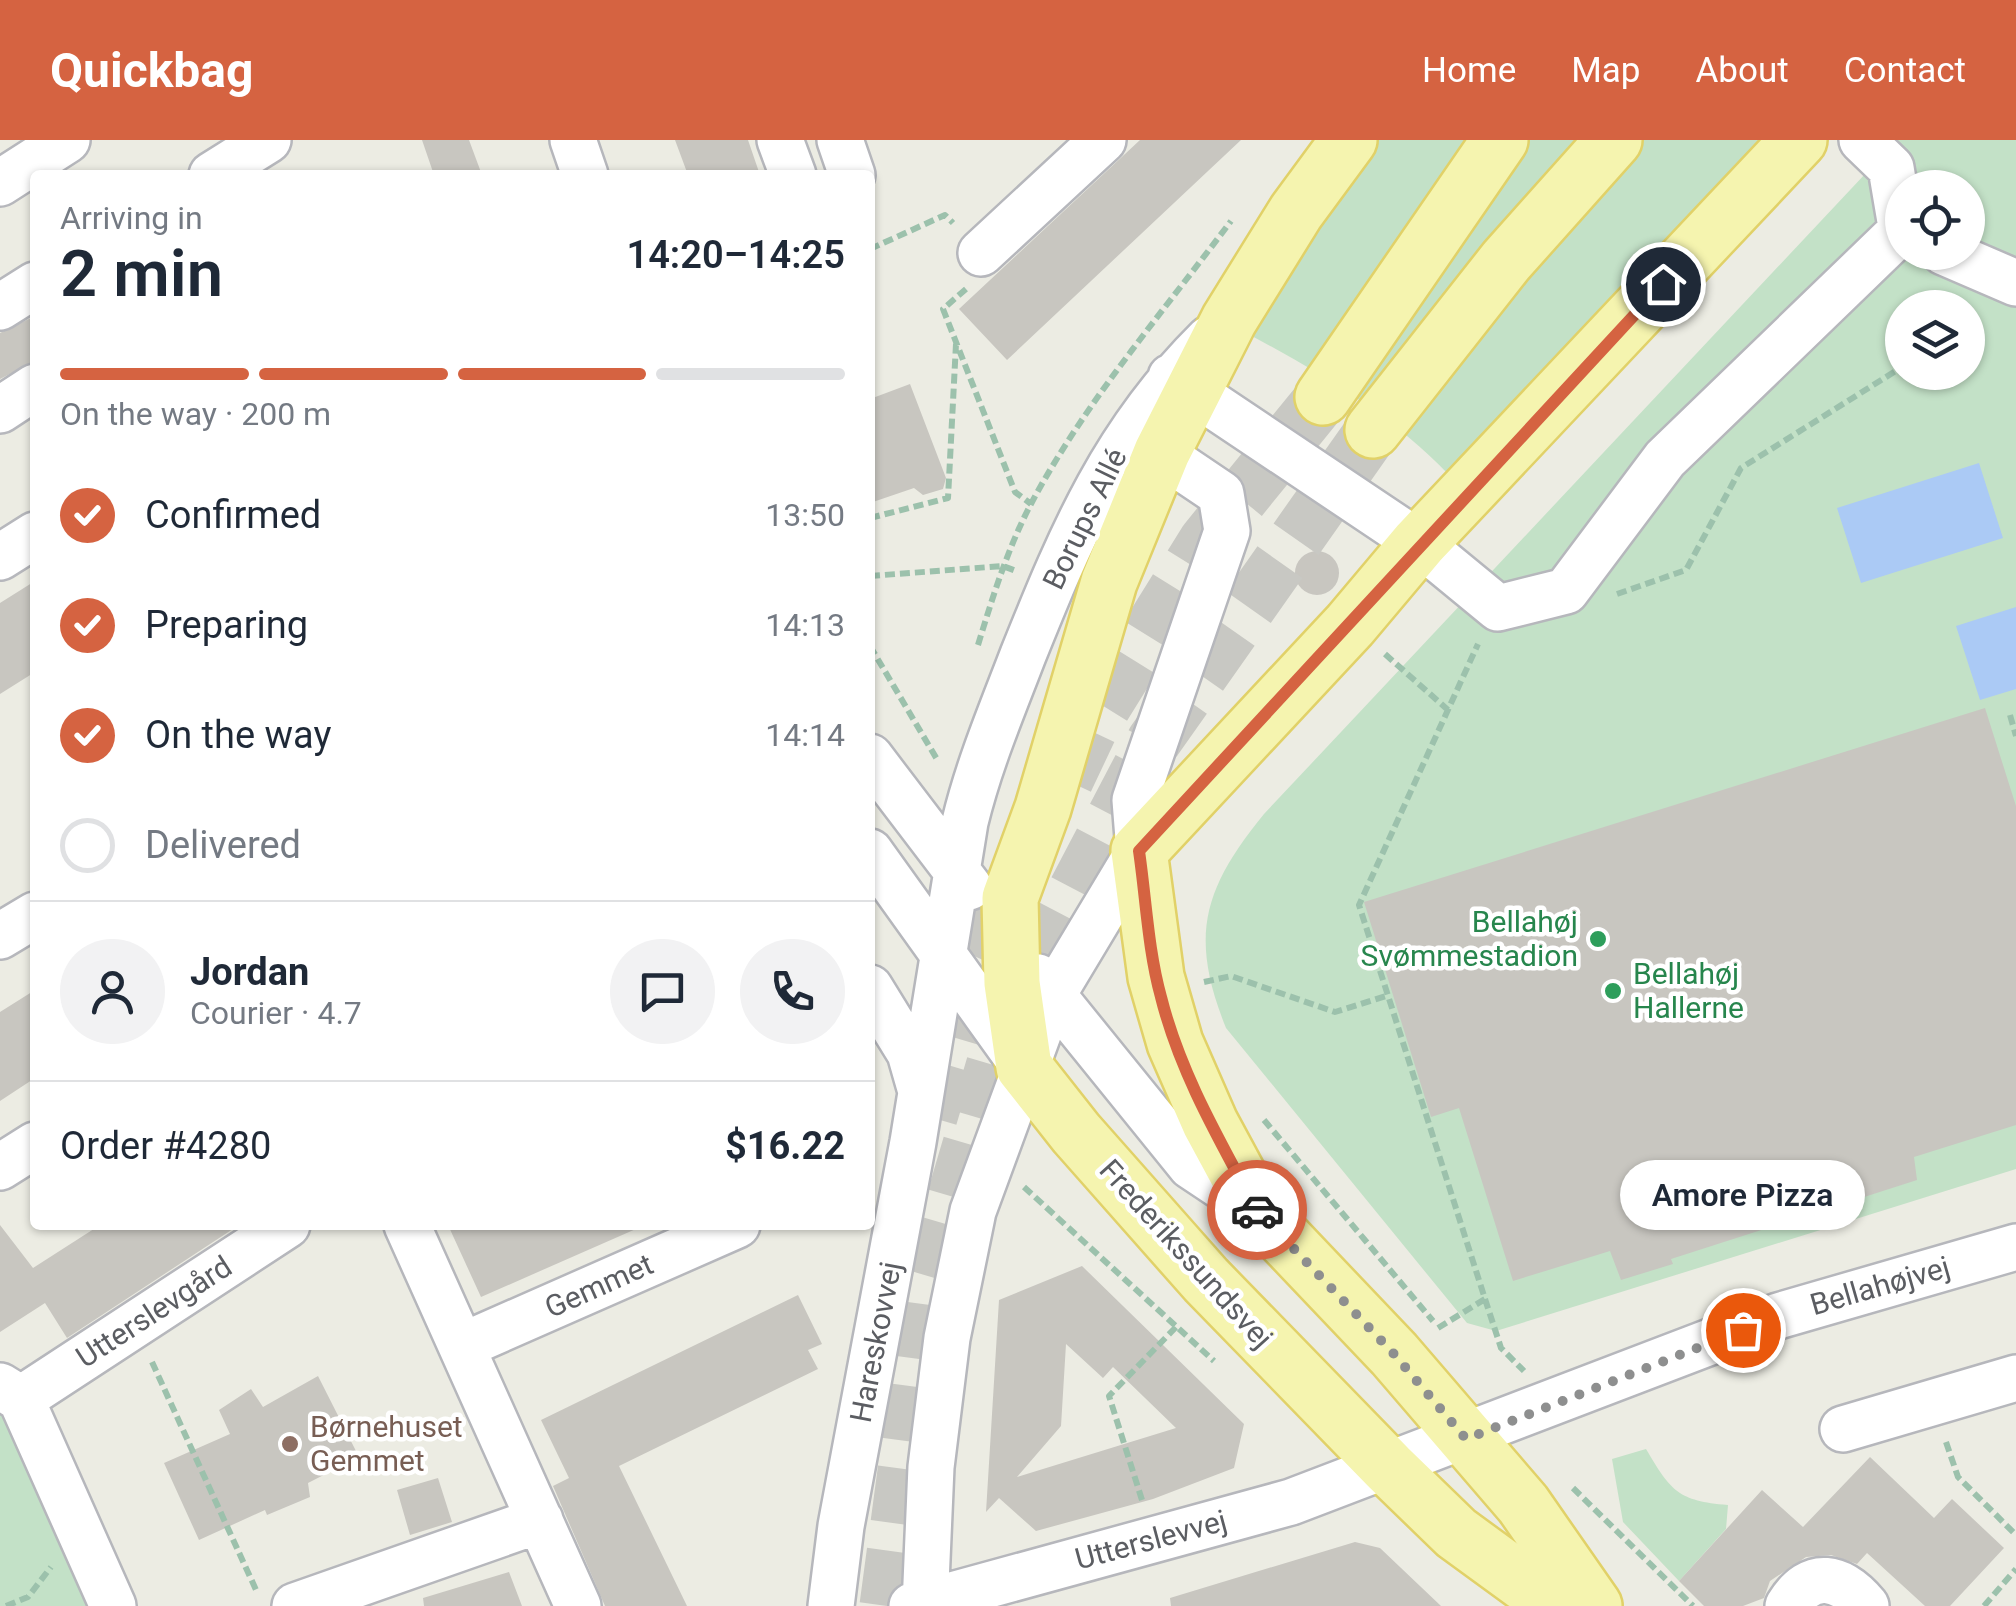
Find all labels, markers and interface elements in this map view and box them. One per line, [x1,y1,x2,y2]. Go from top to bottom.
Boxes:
text: Quickbag [50,42,253,99]
text: Home [1422,50,1516,91]
text: Map [1571,50,1640,91]
text: About [1695,50,1789,91]
text: Contact [1844,50,1966,91]
map controls [1885,170,1985,390]
button: locate [1885,170,1985,270]
text: Arriving in [60,199,203,237]
text: 14:20–14:25 [626,233,845,277]
text: 2 min [60,236,223,312]
pin [1621,242,1706,327]
icon: home [1636,257,1691,312]
button: layers [1885,290,1985,390]
text: On the way · 200 m [60,395,331,433]
street label: Borups Allé [1035,443,1134,595]
icon: check [60,488,115,543]
text: Confirmed [145,493,321,537]
text: 13:50 [765,496,845,534]
icon: check [60,598,115,653]
text: Preparing [145,603,308,647]
text: 14:13 [765,606,845,644]
icon: check [60,708,115,763]
text: On the way [145,713,331,757]
text: 14:14 [765,716,845,754]
text: Delivered [145,823,301,867]
place label: Bellahøj Svømmestadion [1361,904,1578,973]
marker: Bellahøj Svømmestadion [1587,928,1609,950]
button: person [60,939,165,1044]
button: chat [610,939,715,1044]
button: phone [740,939,845,1044]
text: Jordan [190,950,309,994]
place label: Bellahøj Hallerne [1633,956,1744,1025]
marker: Bellahøj Hallerne [1602,980,1624,1002]
text: Courier · 4.7 [190,994,362,1032]
text: Order #4280 [60,1124,271,1168]
text: $16.22 [725,1124,845,1168]
street label: Frederikssundsvej [1093,1152,1280,1355]
courier [1207,1160,1307,1260]
callout: Amore Pizza [1620,1160,1866,1230]
text: Amore Pizza [1652,1176,1833,1214]
icon: car [1230,1183,1285,1238]
street label: Gemmet [539,1246,658,1325]
street label: Utterslevgård [70,1248,238,1375]
street label: Bellahøjvej [1806,1249,1954,1322]
street label: Hareskovvej [843,1259,908,1425]
pin [1701,1288,1786,1373]
icon: bag [1716,1303,1771,1358]
place label: Børnehuset Gemmet [310,1409,463,1478]
marker: Børnehuset Gemmet [279,1433,301,1455]
street label: Utterslevvej [1071,1502,1231,1577]

